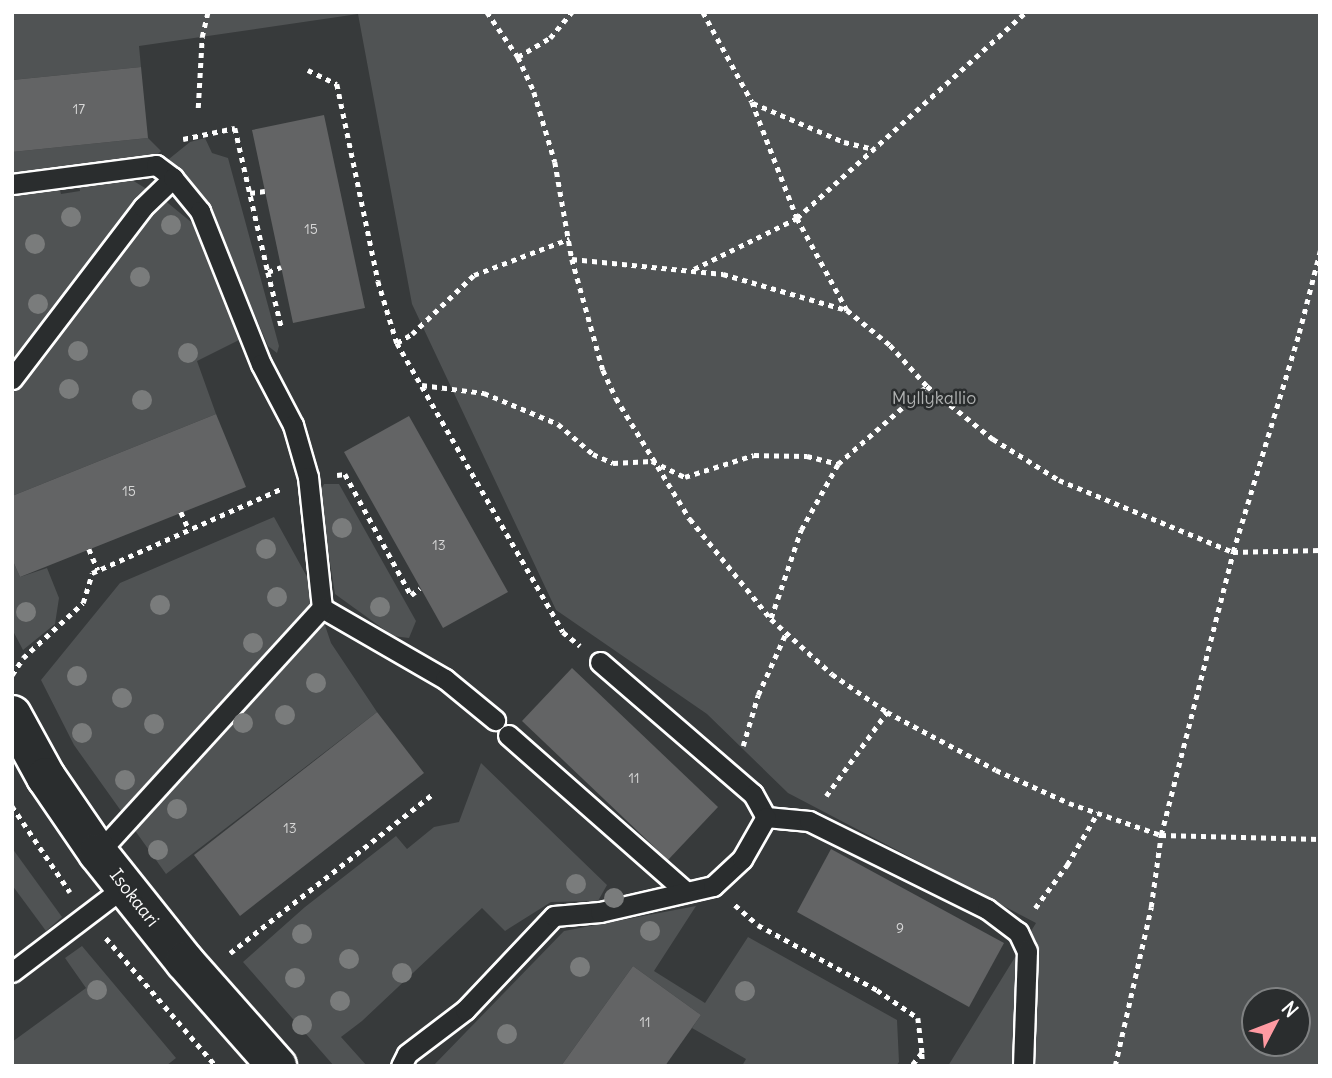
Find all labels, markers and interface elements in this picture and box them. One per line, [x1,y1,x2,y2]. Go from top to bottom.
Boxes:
house number: 17 [73,101,85,117]
house number: 15 [304,221,318,237]
park label: Myllykallio [892,387,976,409]
house number: 15 [122,483,136,499]
house number: 13 [432,537,446,553]
house number: 11 [628,770,640,786]
house number: 13 [283,820,297,836]
street label: Isokaari [105,865,163,931]
house number: 9 [896,920,904,936]
north arrow [1241,987,1311,1057]
text: N [1277,996,1303,1022]
house number: 11 [639,1014,651,1030]

